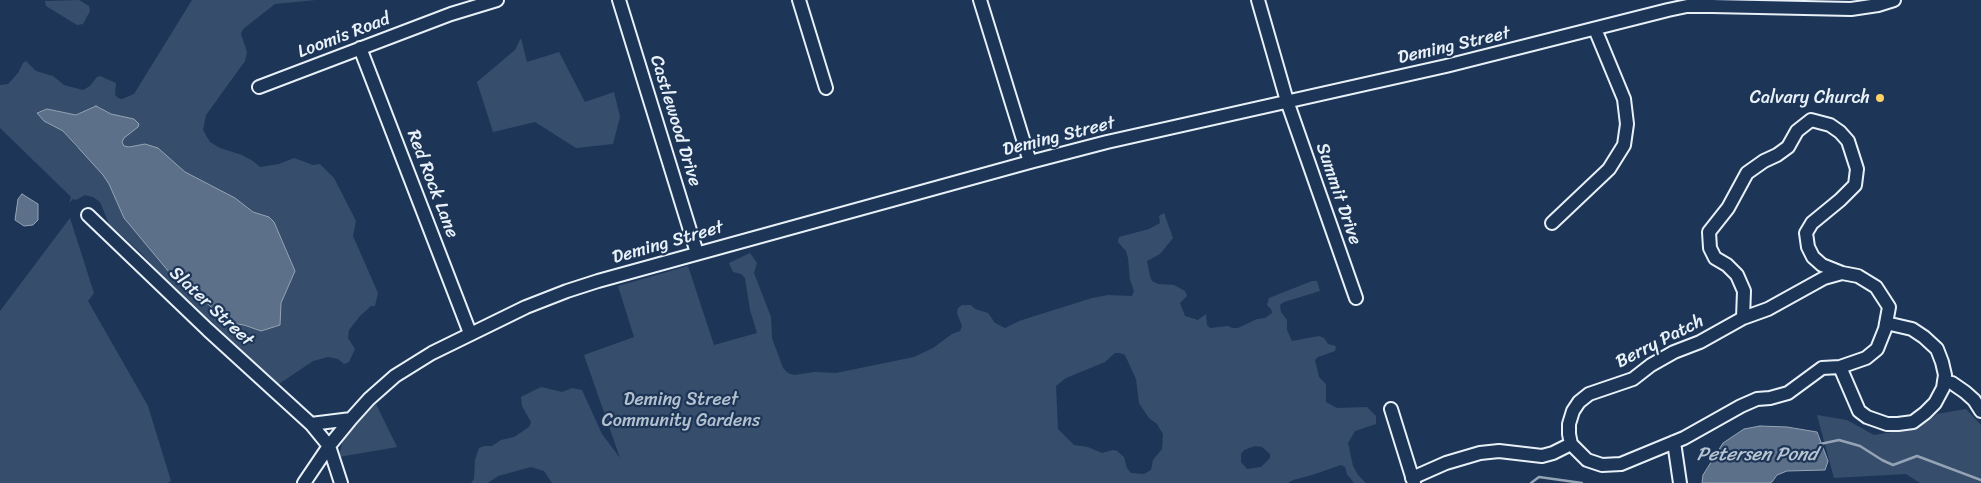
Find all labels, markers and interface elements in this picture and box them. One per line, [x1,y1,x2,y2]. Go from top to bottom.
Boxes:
street label: Loomis Road [295,9,393,63]
street label: Deming Street [1396,23,1512,69]
street label: Castlewood Drive [645,53,705,189]
place label: Calvary Church [1750,87,1870,109]
marker: Calvary Church [1874,92,1886,104]
street label: Deming Street [1001,113,1117,161]
street label: Red Rock Lane [402,127,462,241]
street label: Summit Drive [1310,140,1366,248]
street label: Deming Street [610,217,726,269]
street label: Slater Street [165,263,257,351]
street label: Berry Patch [1613,311,1707,373]
park label: Deming Street Community Gardens [602,389,760,432]
water label: Petersen Pond [1697,444,1817,466]

